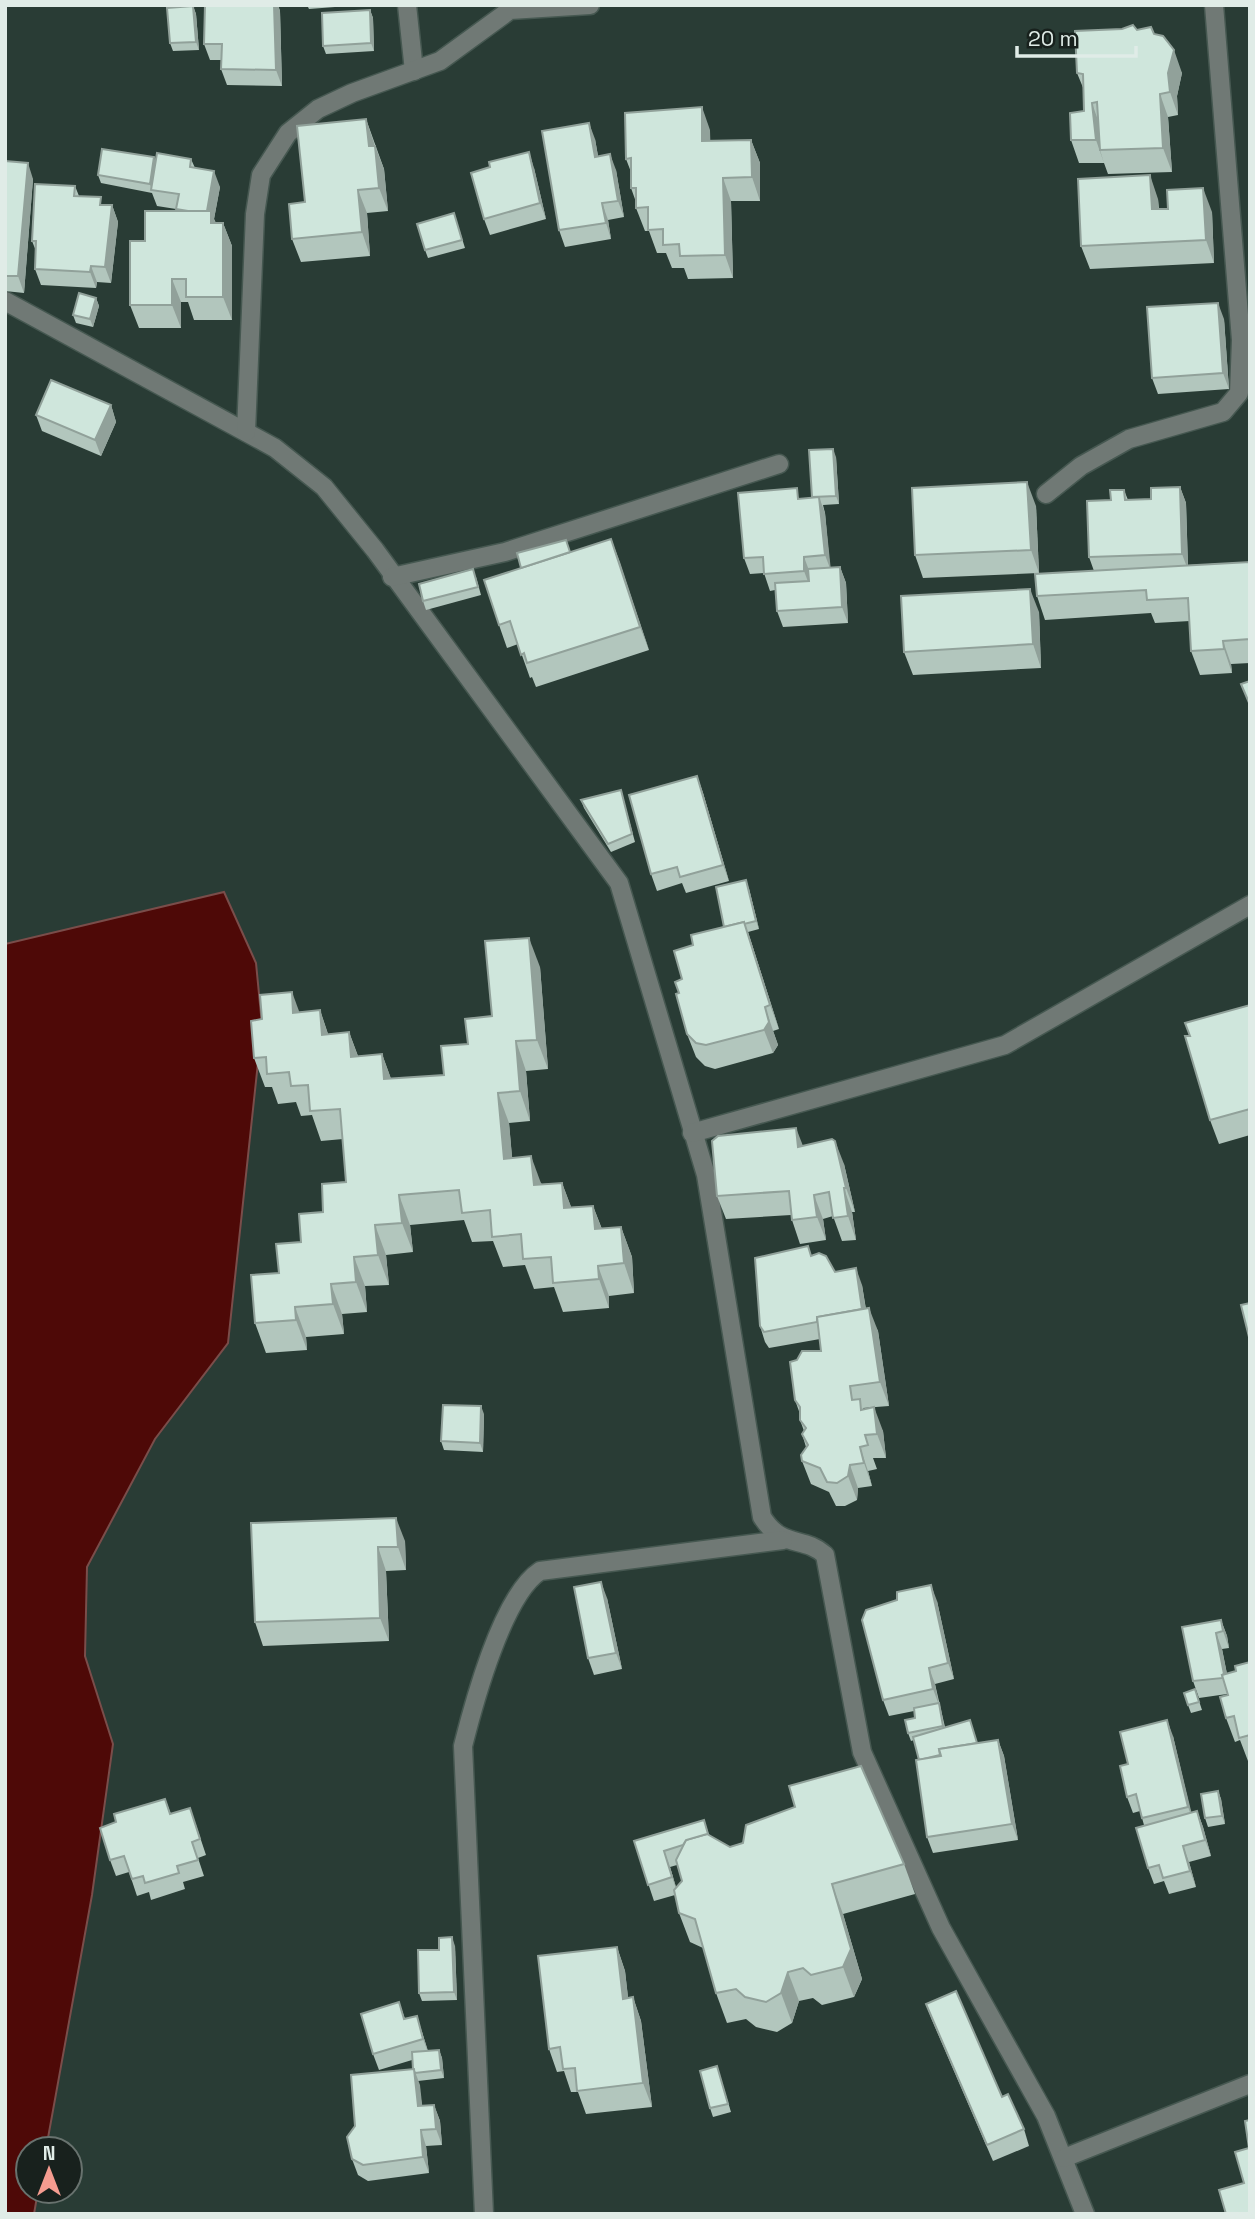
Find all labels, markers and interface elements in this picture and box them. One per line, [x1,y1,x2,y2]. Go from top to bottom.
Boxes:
scale bar [1017,14,1136,58]
text: 20 m [1028,25,1078,52]
north arrow [14,2135,84,2205]
text: N [43,2141,55,2166]

